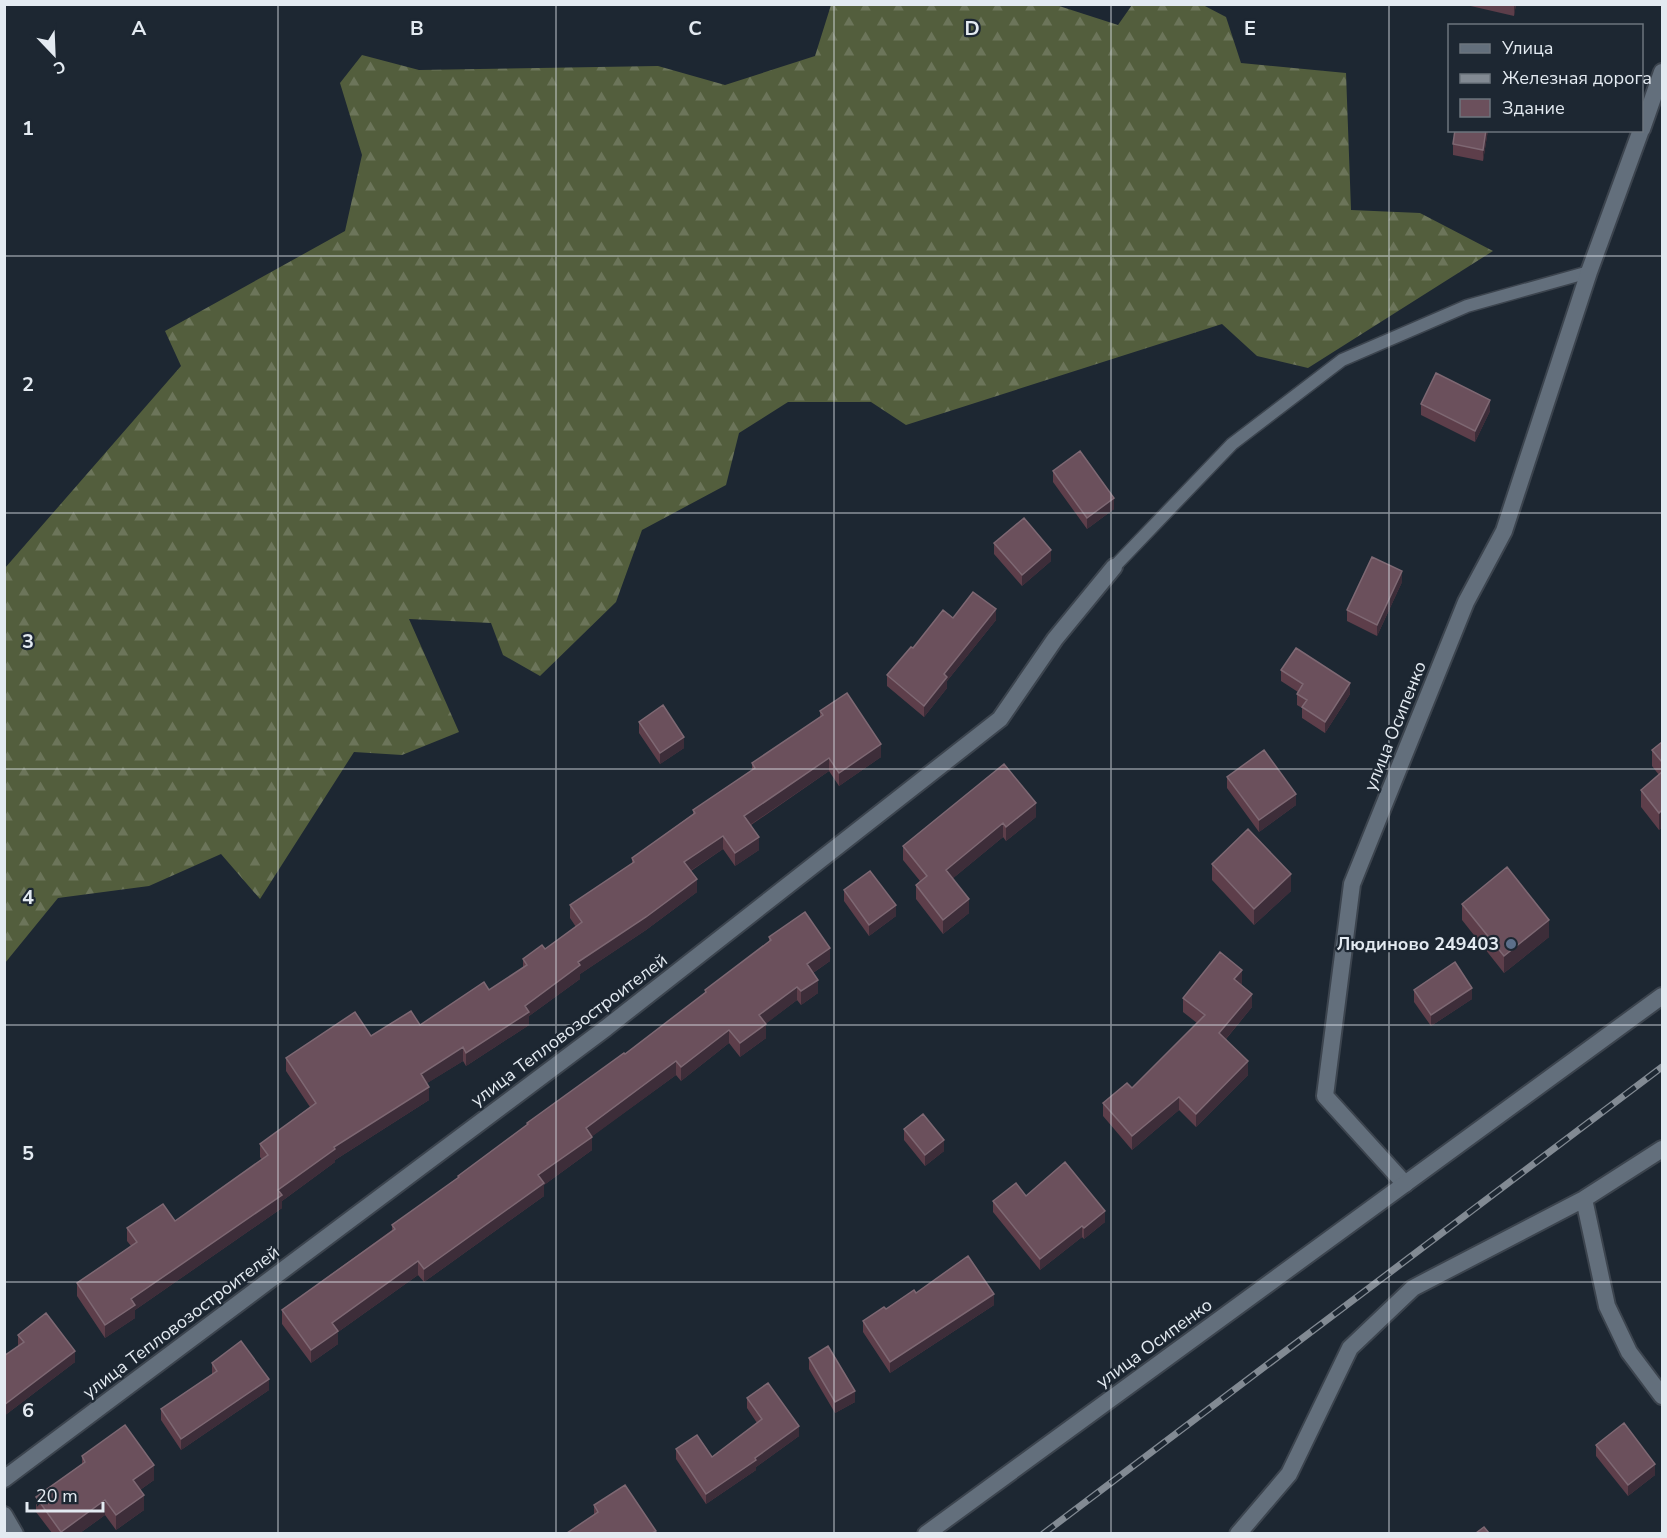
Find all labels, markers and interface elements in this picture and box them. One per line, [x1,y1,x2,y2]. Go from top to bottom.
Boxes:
text: A [132,15,147,42]
text: B [410,15,424,42]
text: C [688,15,702,42]
text: D [964,15,980,42]
text: E [1244,15,1256,42]
north arrow [24,24,84,84]
legend [1448,24,1643,132]
text: Улица [1501,36,1553,60]
text: С [50,55,69,79]
text: Железная дорога [1502,66,1652,90]
text: Здание [1502,96,1565,120]
text: 1 [22,115,34,142]
text: 2 [22,371,34,398]
text: 3 [22,628,34,655]
street label: улица Осипенко [1358,657,1432,795]
text: 4 [22,884,34,911]
place label: Людиново 249403 [1337,932,1499,956]
marker: Людиново 249403 [1504,937,1518,951]
street label: улица Тепловозостроителей [466,948,672,1112]
text: 5 [22,1140,34,1167]
street label: улица Тепловозостроителей [78,1240,284,1404]
street label: улица Осипенко [1091,1293,1217,1393]
text: 6 [22,1397,34,1424]
scale bar [27,1475,104,1513]
text: 20 m [36,1484,78,1508]

